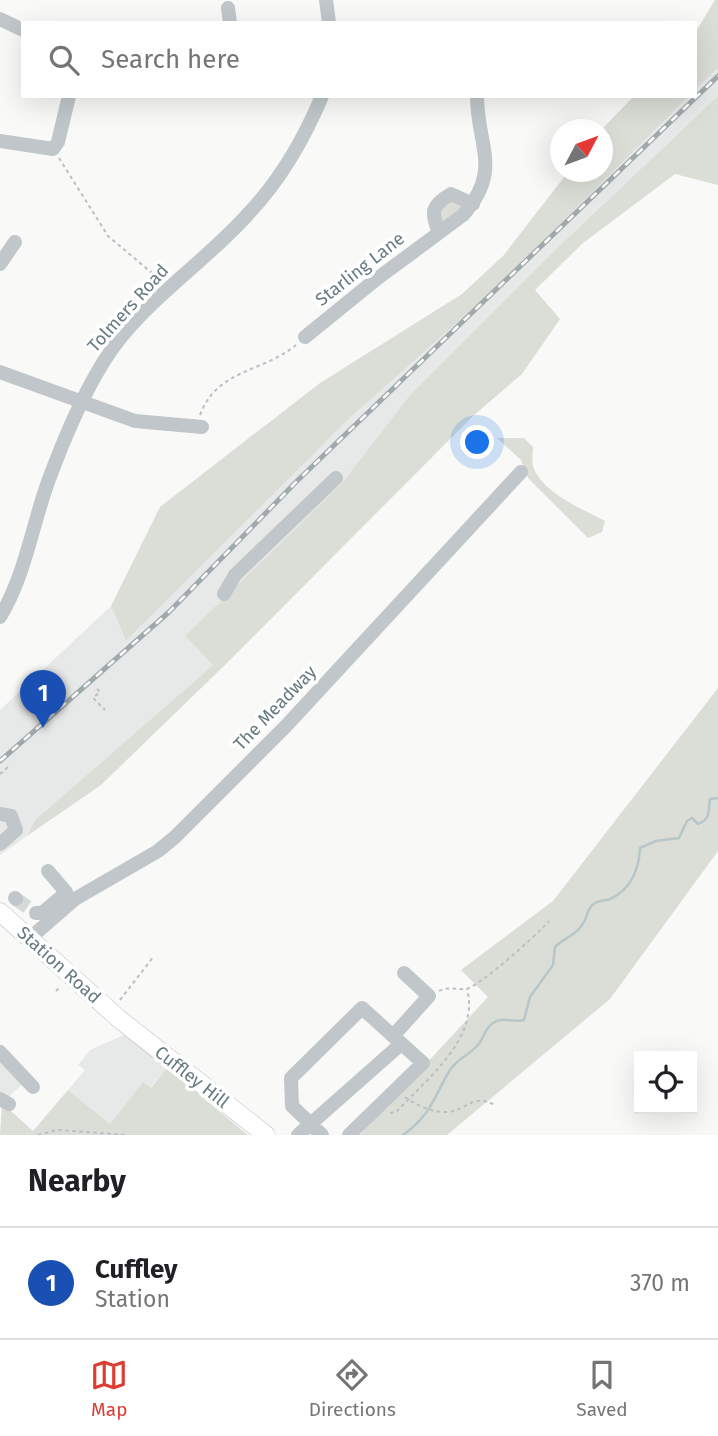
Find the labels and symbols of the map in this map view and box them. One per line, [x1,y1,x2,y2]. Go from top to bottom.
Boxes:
north arrow [550,119,613,182]
street label: Starling Lane [311,227,409,311]
street label: Tolmers Road [83,260,173,356]
your location [460,425,494,459]
street label: The Meadway [229,661,321,755]
pin: 1 [20,670,66,728]
street label: Station Road [13,922,105,1008]
street label: Cuffley Hill [151,1041,233,1113]

